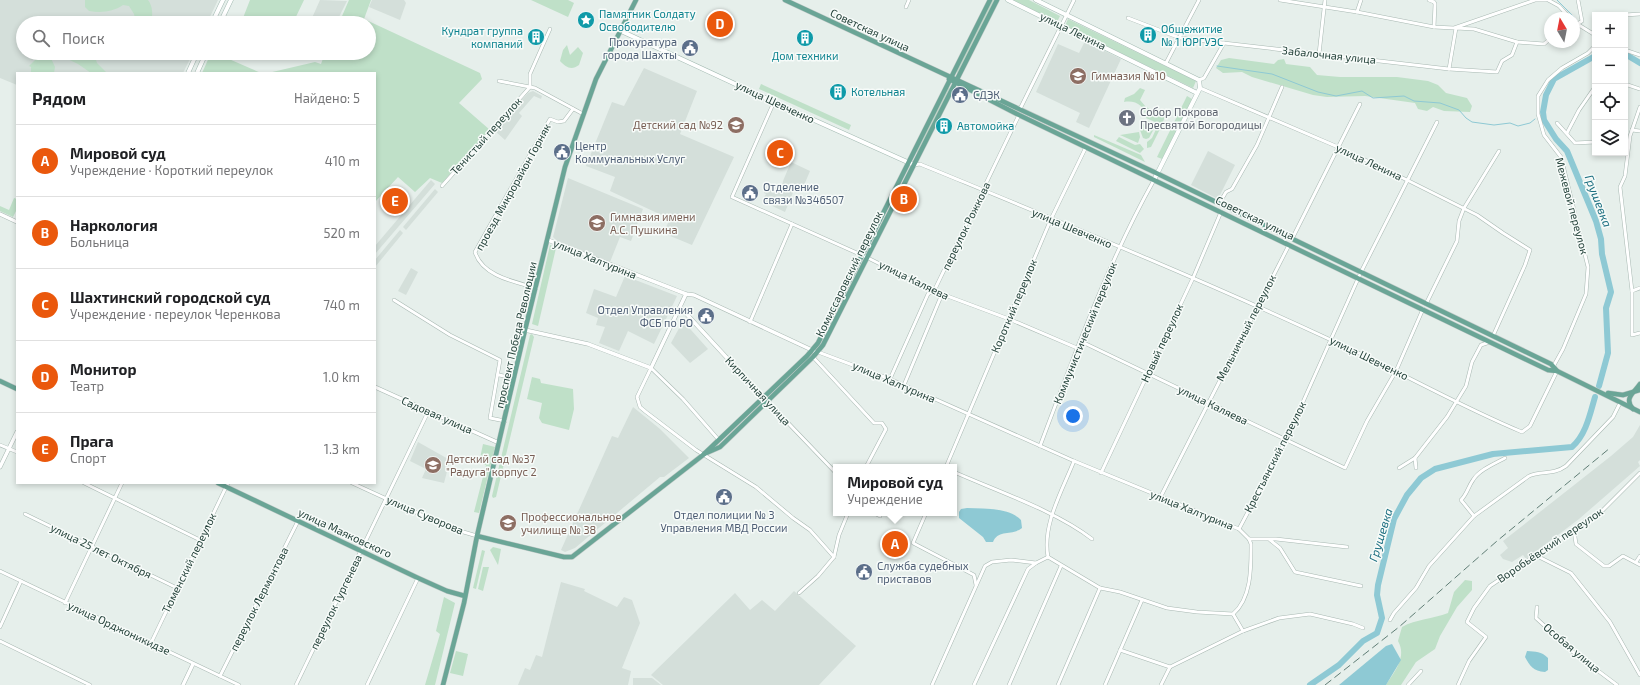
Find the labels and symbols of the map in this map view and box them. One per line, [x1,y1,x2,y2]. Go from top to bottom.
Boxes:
street label: Советская улица [828,5,912,55]
place label: Памятник Солдату Освободителю [599,7,696,33]
pin: D [707,9,733,39]
street label: улица Ленина [1038,9,1108,53]
place icon: Памятник Солдату Освободителю [576,10,596,30]
north arrow [1544,12,1580,48]
place label: Общежитие № 1 ЮРГУЭС [1161,22,1223,48]
place label: Кундрат группа компаний [442,24,523,50]
building icon: Общежитие № 1 ЮРГУЭС [1138,25,1158,45]
building icon: Кундрат группа компаний [526,27,546,47]
building icon: Дом техники [795,28,815,48]
place label: Прокуратура города Шахты [603,35,677,61]
public building icon: Прокуратура города Шахты [680,38,700,58]
street label: Забалочная улица [1281,43,1377,67]
place label: Дом техники [772,49,838,62]
school or university icon: Гимназия №10 [1068,66,1088,86]
place label: Гимназия №10 [1091,69,1166,82]
street label: улица Шевченко [733,78,817,126]
building icon: Котельная [828,82,848,102]
place label: Котельная [851,85,905,98]
public building icon: СДЭК [950,85,970,105]
place label: СДЭК [973,88,1000,101]
street label: Тенистый переулок [447,94,525,178]
place label: Собор Покрова Пресвятой Богородицы [1140,105,1262,131]
church icon: Собор Покрова Пресвятой Богородицы [1117,108,1137,128]
school or university icon: Детский сад №92 [726,115,746,135]
building icon: Автомойка [934,116,954,136]
place label: Детский сад №92 [633,118,723,131]
place label: Автомойка [957,119,1014,132]
street label: проезд Микрорайон Горняк [472,121,553,252]
pin: C [767,138,793,168]
place label: Центр Коммунальных Услуг [575,139,685,166]
street label: улица Ленина [1334,141,1404,183]
public building icon: Центр Коммунальных Услуг [552,142,572,162]
street label: Межевой переулок [1552,156,1592,256]
water label: Грушевка [1583,172,1615,229]
place label: Отделение связи №346507 [763,180,844,206]
street label: переулок Рожкова [939,180,993,272]
public building icon: Отделение связи №346507 [740,183,760,203]
pin: B [891,184,917,214]
pin: E [382,186,408,216]
street label: Советская улица [1213,193,1297,243]
street label: улица Шевченко [1030,205,1114,251]
street label: Комиссаровский переулок [812,209,886,339]
place label: Гимназия имени А.С. Пушкина [610,210,696,237]
school or university icon: Гимназия имени А.С. Пушкина [587,213,607,233]
street label: улица Халтурина [551,236,639,282]
street label: улица Каляева [877,257,951,303]
street label: Короткий переулок [988,257,1040,355]
street label: проспект Победа Революции [492,260,539,410]
street label: Коммунистический переулок [1050,260,1120,406]
street label: Мельничный переулок [1213,272,1279,384]
street label: Новый переулок [1138,301,1186,384]
place label: Отдел Управления ФСБ по РО [598,303,693,329]
public building icon: Отдел Управления ФСБ по РО [696,306,716,326]
street label: улица Шевченко [1327,333,1411,383]
street label: Кирпичная улица [722,353,794,429]
street label: улица Халтурина [850,358,938,406]
street label: улица Каляева [1176,382,1250,428]
street label: Садовая улица [399,393,475,437]
street label: Крестьянский переулок [1241,399,1309,515]
your location [1063,406,1083,426]
place label: Детский сад №37 "Радуга" корпус 2 [446,452,537,479]
school or university icon: Детский сад №37 "Радуга" корпус 2 [423,455,443,475]
public building icon: Отдел полиции № 3 Управления МВД России [714,487,734,507]
street label: улица Халтурина [1148,487,1236,533]
street label: улица Суворова [384,492,466,538]
street label: Воробьёвский переулок [1494,504,1606,586]
street label: улица Маяковского [296,505,394,561]
water label: Грушевка [1365,506,1395,563]
place label: Отдел полиции № 3 Управления МВД России [660,508,788,534]
street label: Тюменский переулок [159,510,219,615]
place label: Профессиональное училище № 38 [521,510,621,537]
school or university icon: Профессиональное училище № 38 [498,513,518,533]
street label: улица 25 лет Октября [48,520,154,582]
pin: A [882,529,908,559]
street label: переулок Лермонтова [227,545,291,653]
street label: переулок Тургенева [307,552,365,652]
place label: Служба судебных приставов [877,559,969,585]
public building icon: Служба судебных приставов [854,562,874,582]
street label: улица Орджоникидзе [66,598,172,658]
street label: Особая улица [1541,620,1603,676]

